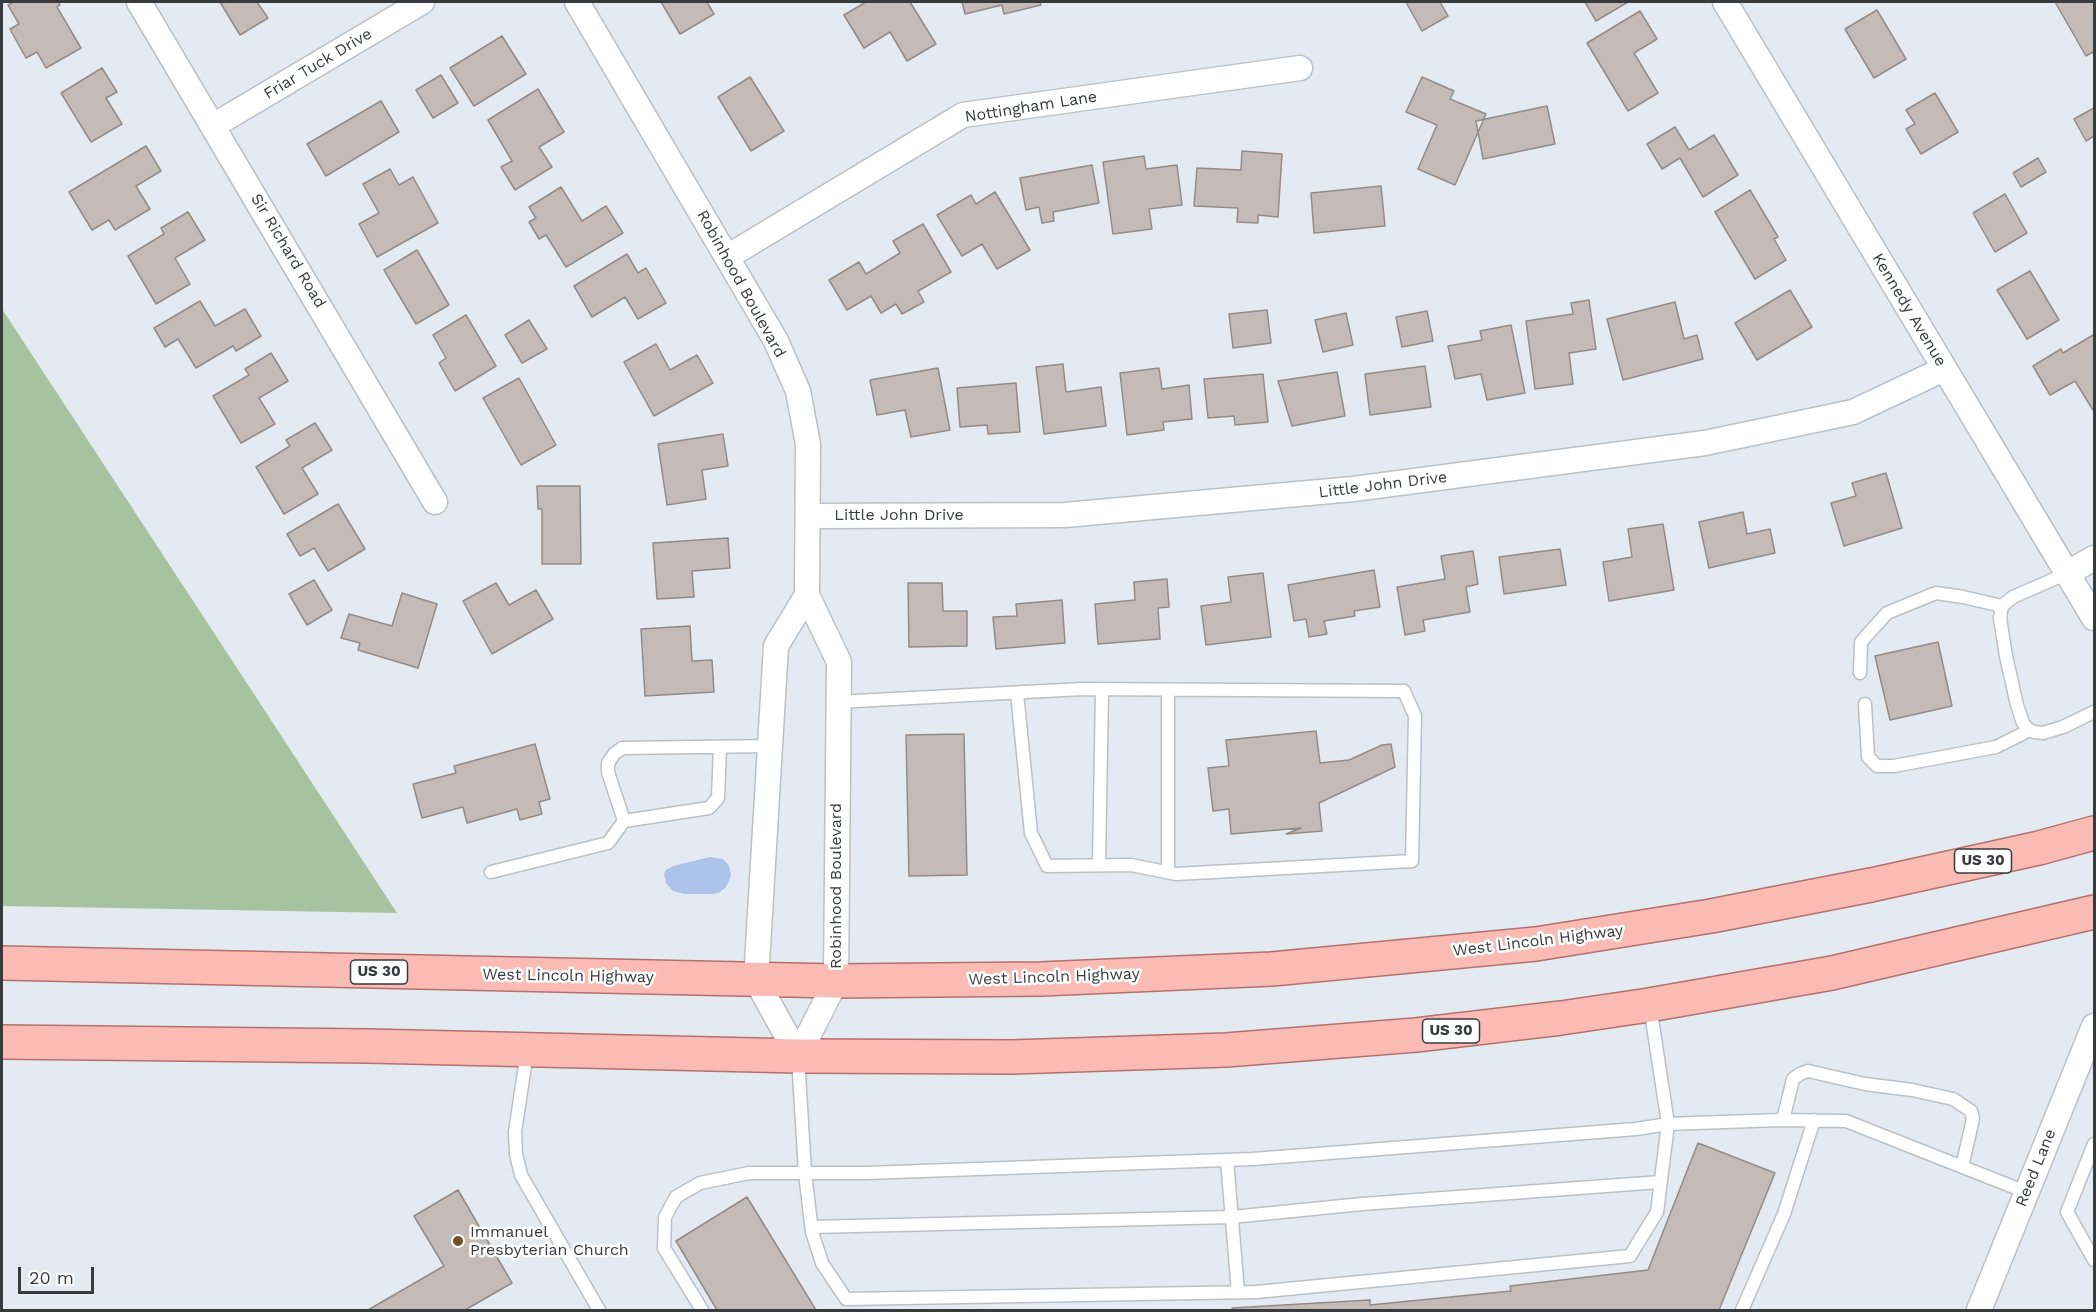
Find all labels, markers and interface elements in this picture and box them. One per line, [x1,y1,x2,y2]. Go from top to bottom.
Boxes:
street label: Friar Tuck Drive [260,24,376,104]
street label: Nottingham Lane [964,87,1098,127]
street label: Sir Richard Road [246,190,330,312]
street label: Robinhood Boulevard [692,207,790,361]
street label: Kennedy Avenue [1868,250,1950,370]
street label: Little John Drive [1318,468,1448,502]
street label: Little John Drive [834,505,964,525]
street label: Robinhood Boulevard [826,803,846,969]
road number: US 30 [1954,849,2012,873]
street label: West Lincoln Highway [1452,921,1624,961]
road number: US 30 [350,960,407,984]
street label: West Lincoln Highway [968,964,1140,990]
street label: West Lincoln Highway [482,965,654,987]
road number: US 30 [1422,1019,1480,1043]
street label: Reed Lane [2012,1126,2060,1210]
place label: Immanuel Presbyterian Church [470,1222,629,1260]
marker: Immanuel Presbyterian Church [451,1234,465,1248]
scale bar [21,1255,98,1293]
text: 20 m [29,1267,74,1288]

